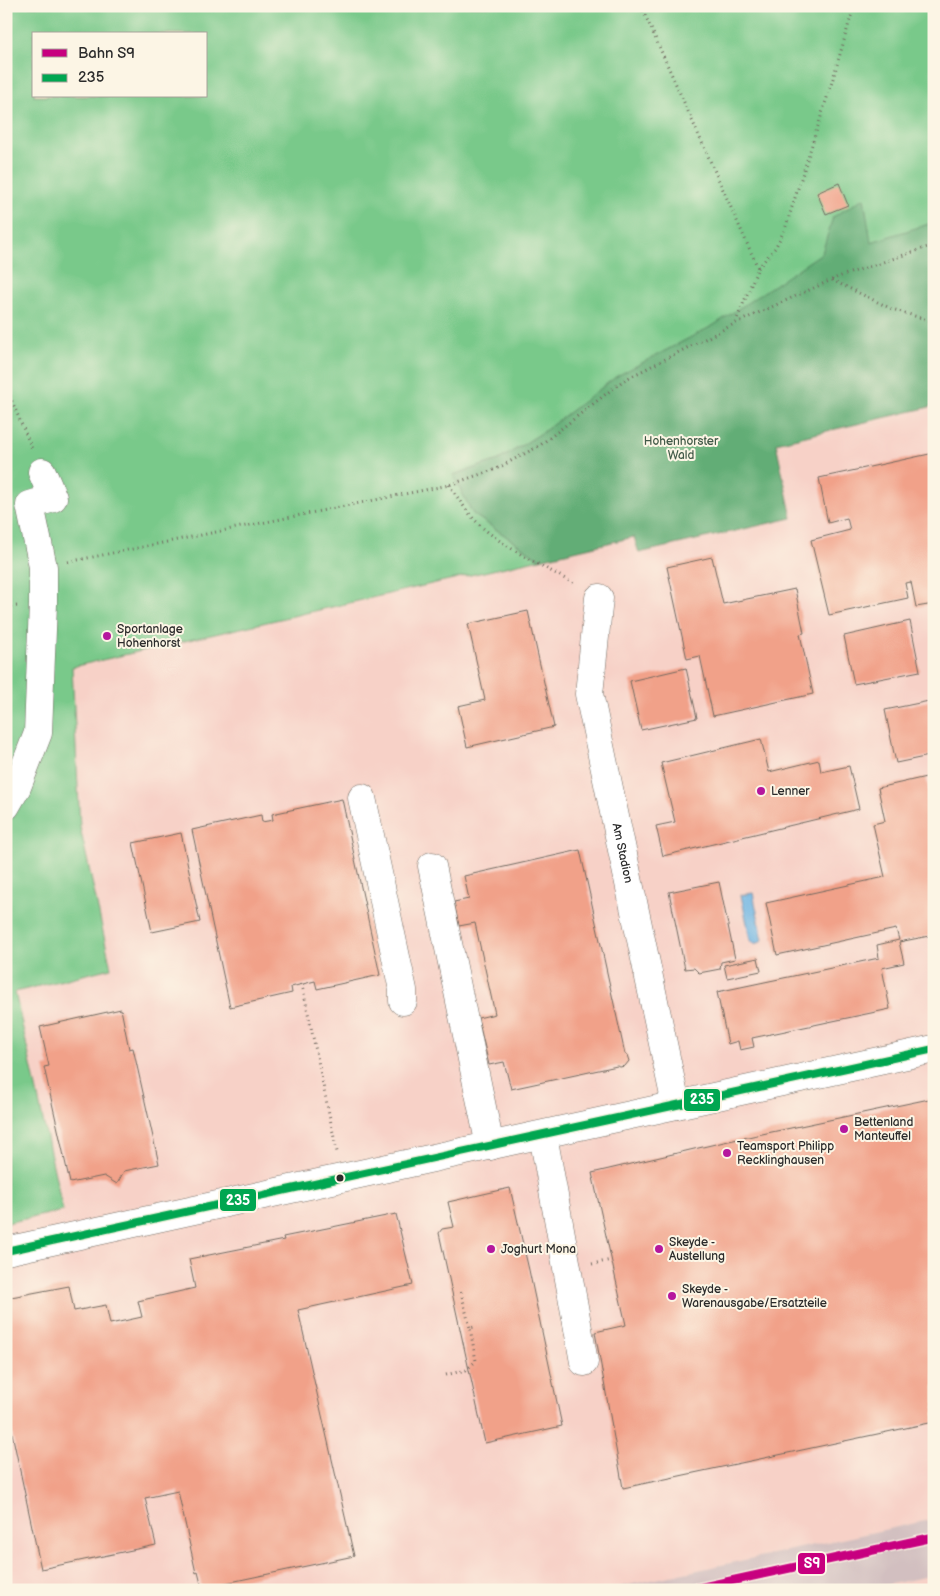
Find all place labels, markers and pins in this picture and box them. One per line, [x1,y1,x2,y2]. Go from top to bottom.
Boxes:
place label: Sportanlage Hohenhorst [117,622,183,651]
marker: Sportanlage Hohenhorst [101,630,113,642]
place label: Lenner [771,784,810,799]
marker: Lenner [755,785,767,797]
place label: Bettenland Manteuffel [854,1115,913,1144]
marker: Bettenland Manteuffel [838,1123,850,1135]
place label: Teamsport Philipp Recklinghausen [737,1139,834,1168]
marker: Teamsport Philipp Recklinghausen [721,1147,733,1159]
unlabelled marker [335,1173,345,1183]
place label: Skeyde - Austellung [669,1235,725,1264]
place label: Joghurt Mona [501,1242,576,1257]
marker: Joghurt Mona [485,1243,497,1255]
marker: Skeyde - Austellung [653,1243,665,1255]
place label: Skeyde - Warenausgabe/Ersatzteile [682,1282,827,1311]
marker: Skeyde - Warenausgabe/Ersatzteile [666,1290,678,1302]

